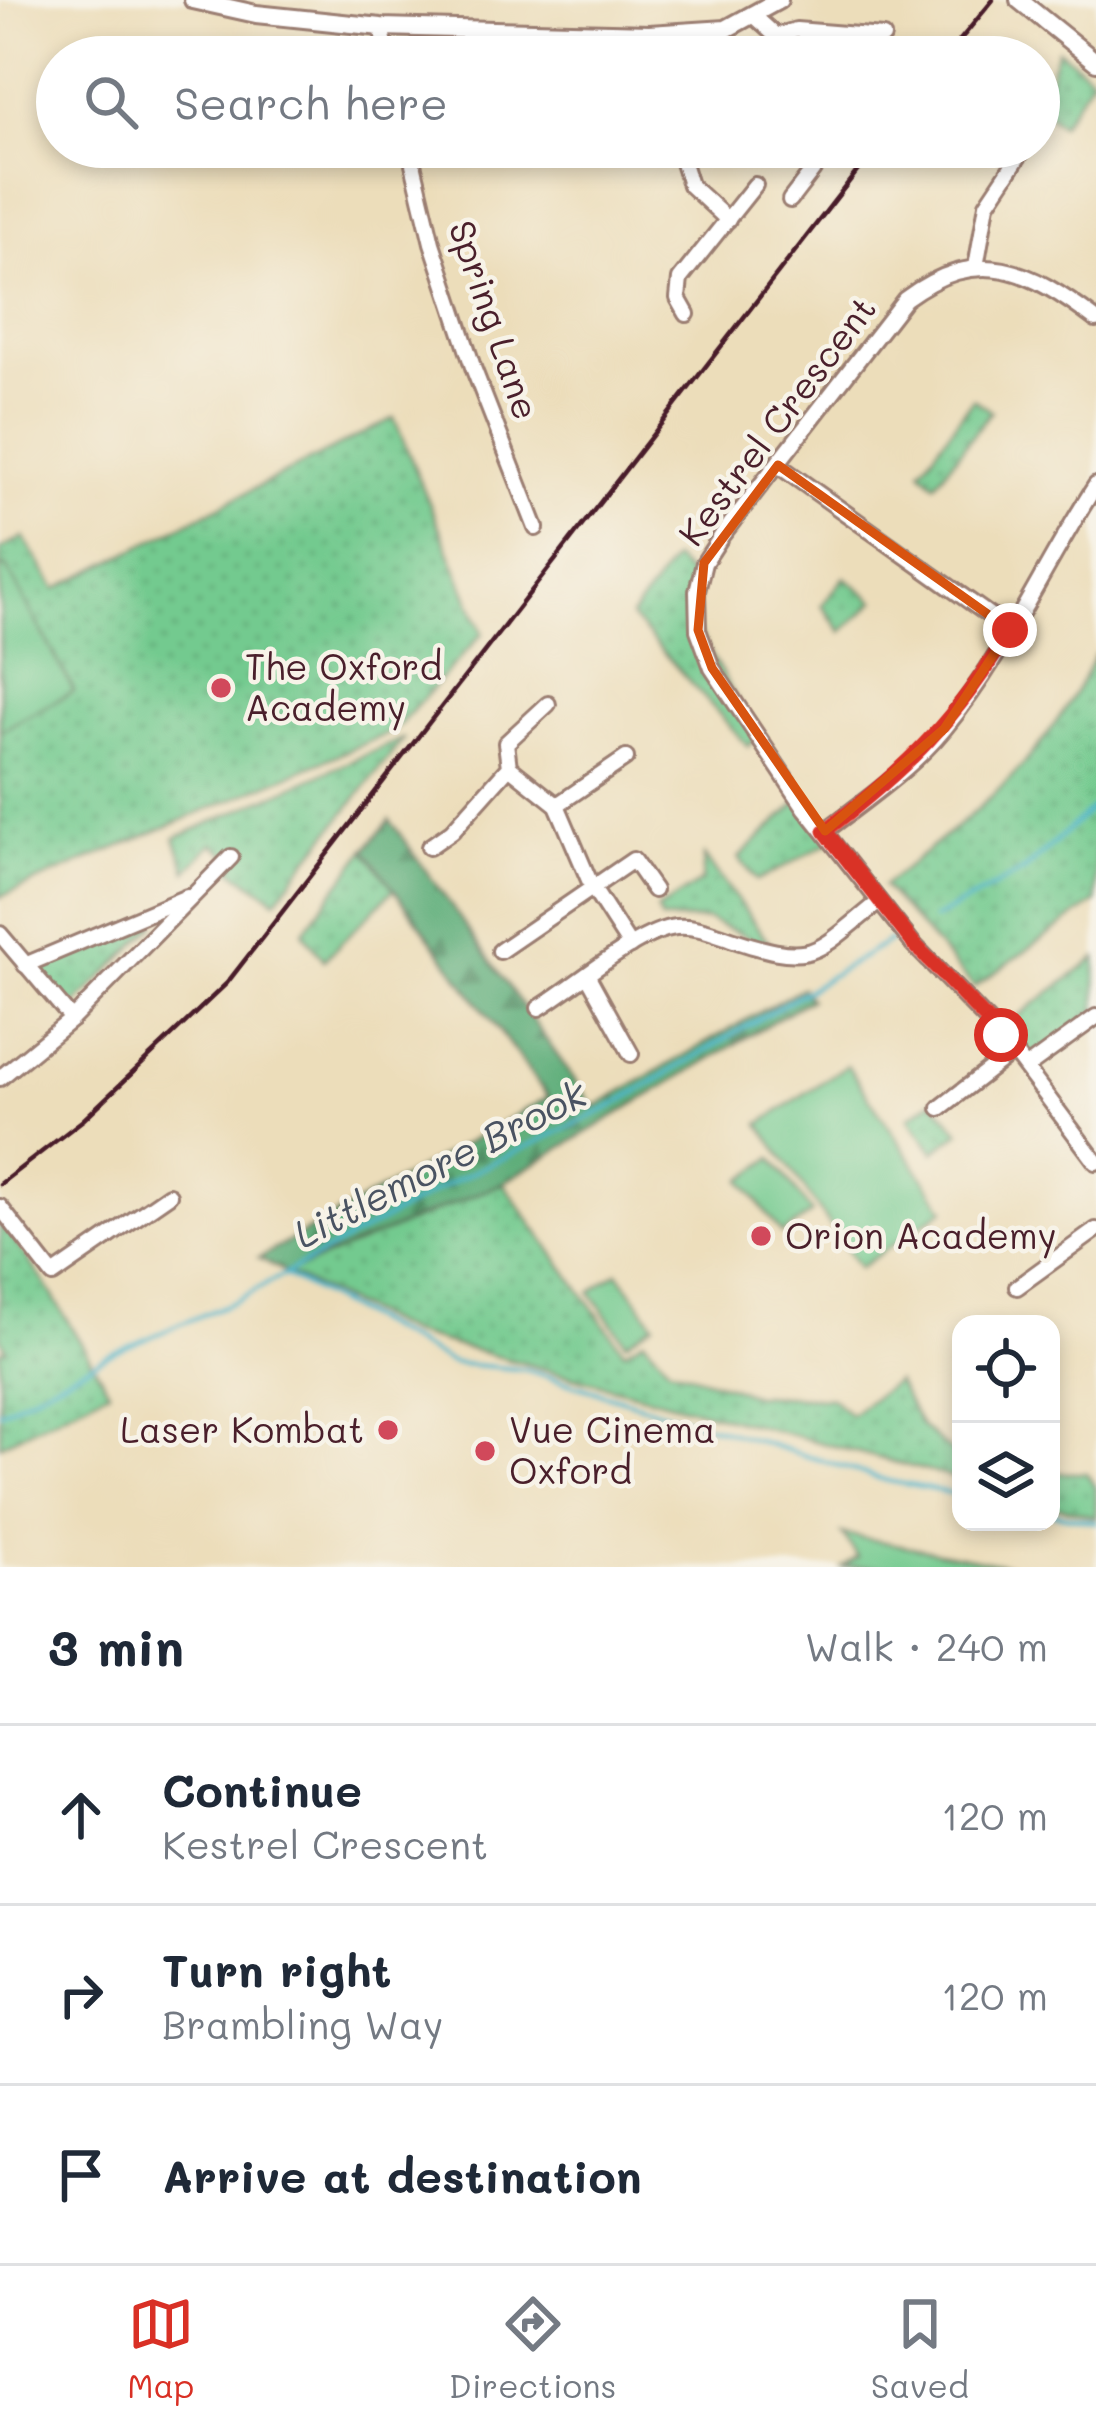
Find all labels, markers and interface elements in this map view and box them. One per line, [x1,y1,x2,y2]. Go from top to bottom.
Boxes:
search box [36,36,1060,168]
icon: search [78,69,144,135]
text: Search here [174,73,448,131]
street label: Spring Lane [439,214,551,425]
street label: Kestrel Crescent [666,286,885,555]
route end [983,603,1037,657]
place label: The Oxford Academy [245,642,442,731]
marker: The Oxford Academy [208,675,234,701]
route start [974,1008,1028,1062]
water label: Littlemore Brook [284,1066,595,1258]
place label: Orion Academy [785,1211,1057,1259]
marker: Orion Academy [748,1223,774,1249]
map controls [952,1315,1060,1531]
button: locate [952,1315,1060,1423]
place label: Laser Kombat [120,1405,364,1452]
place label: Vue Cinema Oxford [509,1405,716,1493]
marker: Laser Kombat [375,1417,401,1443]
button: layers [952,1423,1060,1531]
marker: Vue Cinema Oxford [472,1438,498,1464]
text: 3 min [48,1612,184,1679]
text: Walk · 240 m [805,1620,1048,1671]
text: Continue [162,1760,362,1818]
icon: ahead [48,1782,114,1848]
text: 120 m [941,1789,1048,1840]
text: Kestrel Crescent [162,1818,488,1869]
text: Turn right [162,1940,391,1998]
icon: right [48,1962,114,2028]
text: 120 m [941,1969,1048,2020]
text: Brambling Way [162,1998,443,2049]
icon: arrive [48,2142,114,2208]
text: Arrive at destination [162,2146,642,2204]
tab: Map [127,2291,194,2406]
tab: Directions [449,2291,616,2406]
tab: Saved [871,2291,969,2406]

